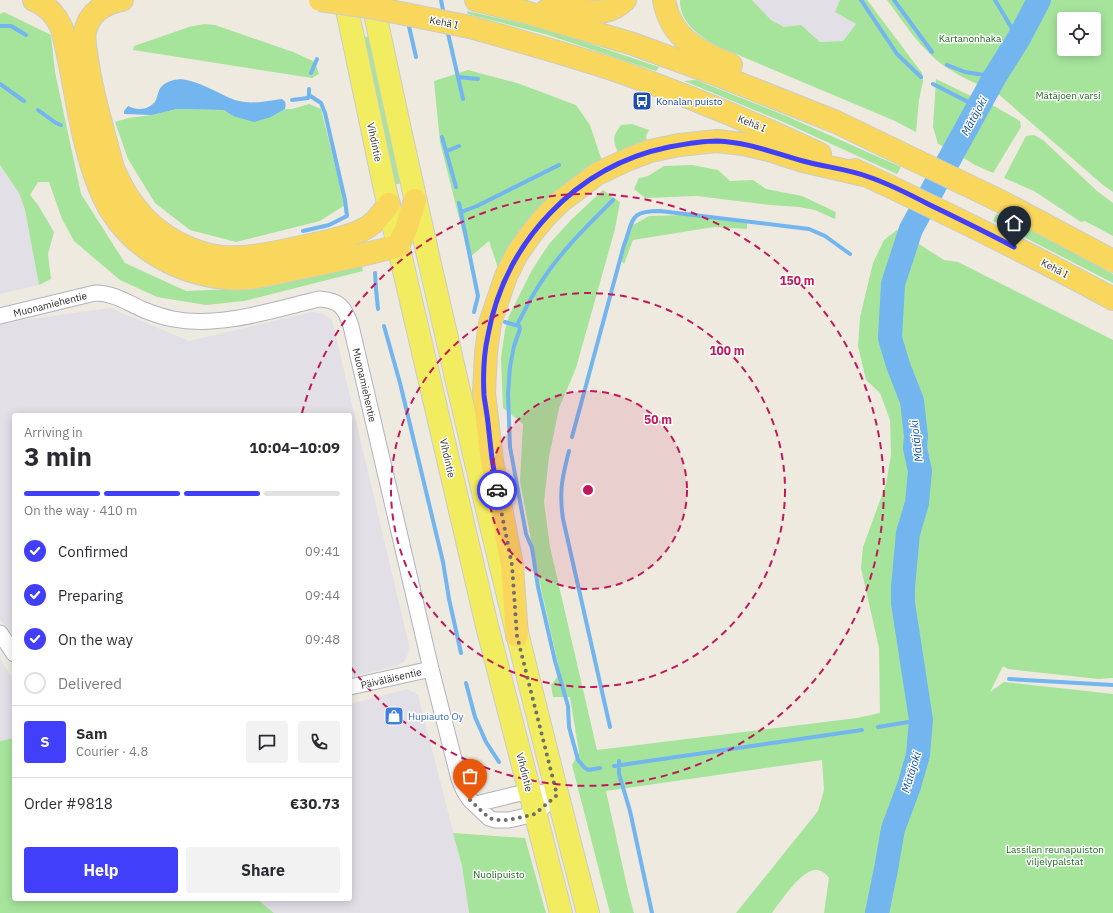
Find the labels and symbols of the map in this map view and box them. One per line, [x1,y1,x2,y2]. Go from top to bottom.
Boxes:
street label: Kehä I [428,13,459,32]
park label: Kartanonhaka [939,32,1002,45]
park label: Mätäjoen varsi [1035,89,1101,102]
bus stop icon: Konalan puisto [631,90,653,112]
water label: Mätäjoki [958,94,990,138]
place label: Konalan puisto [656,95,723,108]
street label: Kehä I [736,112,768,135]
street label: Vihdintie [364,121,385,163]
pin [997,206,1031,247]
street label: Kehä I [1039,256,1071,281]
text: 150 m [779,273,815,288]
street label: Muonamiehentie [12,289,89,320]
text: 100 m [709,343,745,358]
street label: Muonamiehentie [350,347,379,424]
text: 50 m [644,412,672,427]
water label: Mätäjoki [906,419,926,463]
street label: Vihdintie [437,437,458,479]
courier [477,470,517,510]
centre of rings [581,483,595,497]
street label: Päiväläisentie [359,665,423,692]
shop icon: Hupiauto Oy [383,705,405,727]
place label: Hupiauto Oy [408,710,464,723]
water label: Mätäjoki [898,750,924,794]
street label: Vihdintie [513,751,536,793]
pin [453,759,487,800]
park label: Lassilan reunapuiston viljelypalstat [1006,843,1104,868]
park label: Nuolipuisto [473,868,525,881]

